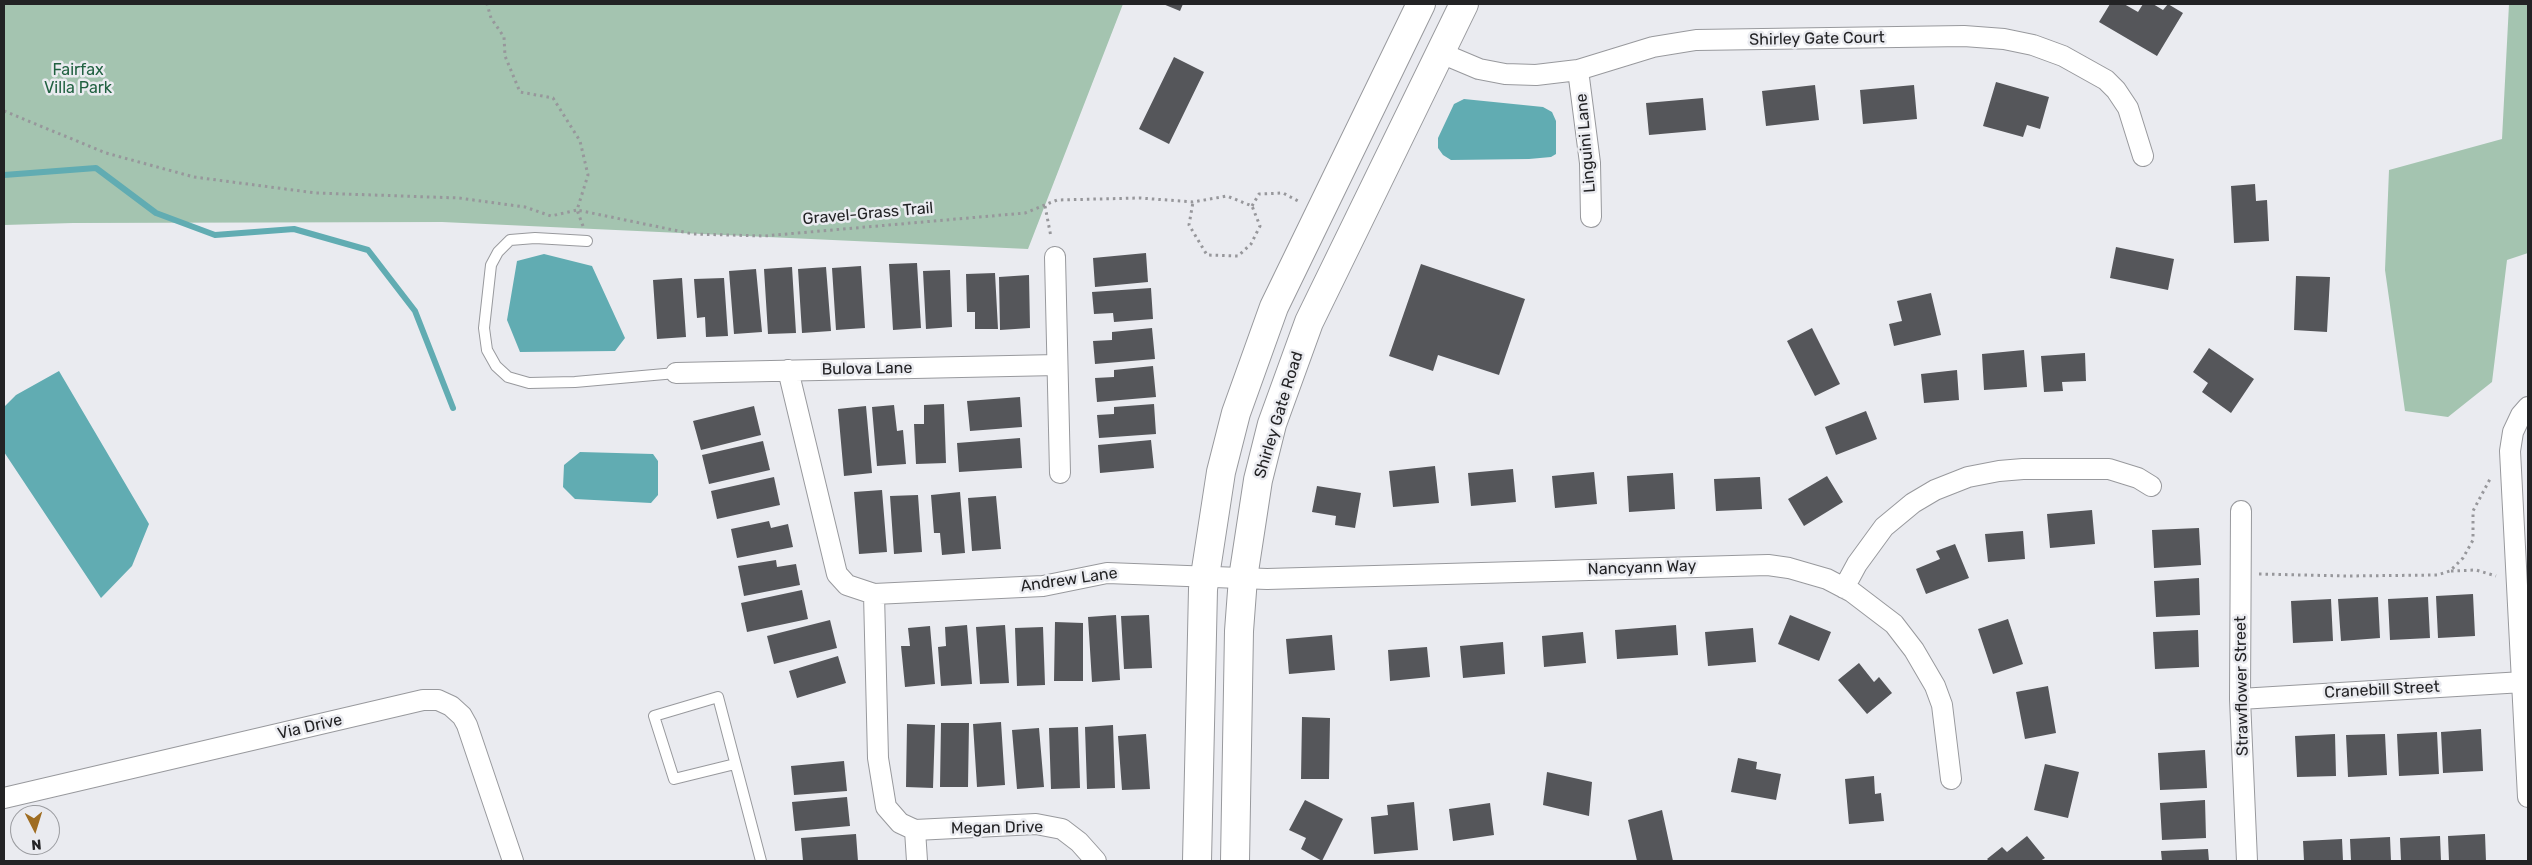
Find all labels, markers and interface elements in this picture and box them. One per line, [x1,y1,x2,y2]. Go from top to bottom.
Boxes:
street label: Shirley Gate Court [1749,28,1885,50]
park label: Fairfax Villa Park [44,60,112,98]
street label: Linguini Lane [1572,93,1600,193]
street label: Gravel-Grass Trail [802,199,934,229]
street label: Shirley Gate Road [1251,349,1307,481]
street label: Bulova Lane [821,359,913,379]
street label: Nancyann Way [1587,557,1697,579]
street label: Andrew Lane [1019,564,1119,596]
street label: Strawflower Street [2231,616,2253,756]
street label: Cranebill Street [2324,677,2440,703]
street label: Via Drive [276,710,344,744]
north arrow [10,805,60,855]
street label: Megan Drive [951,818,1043,838]
text: N [31,836,42,853]

